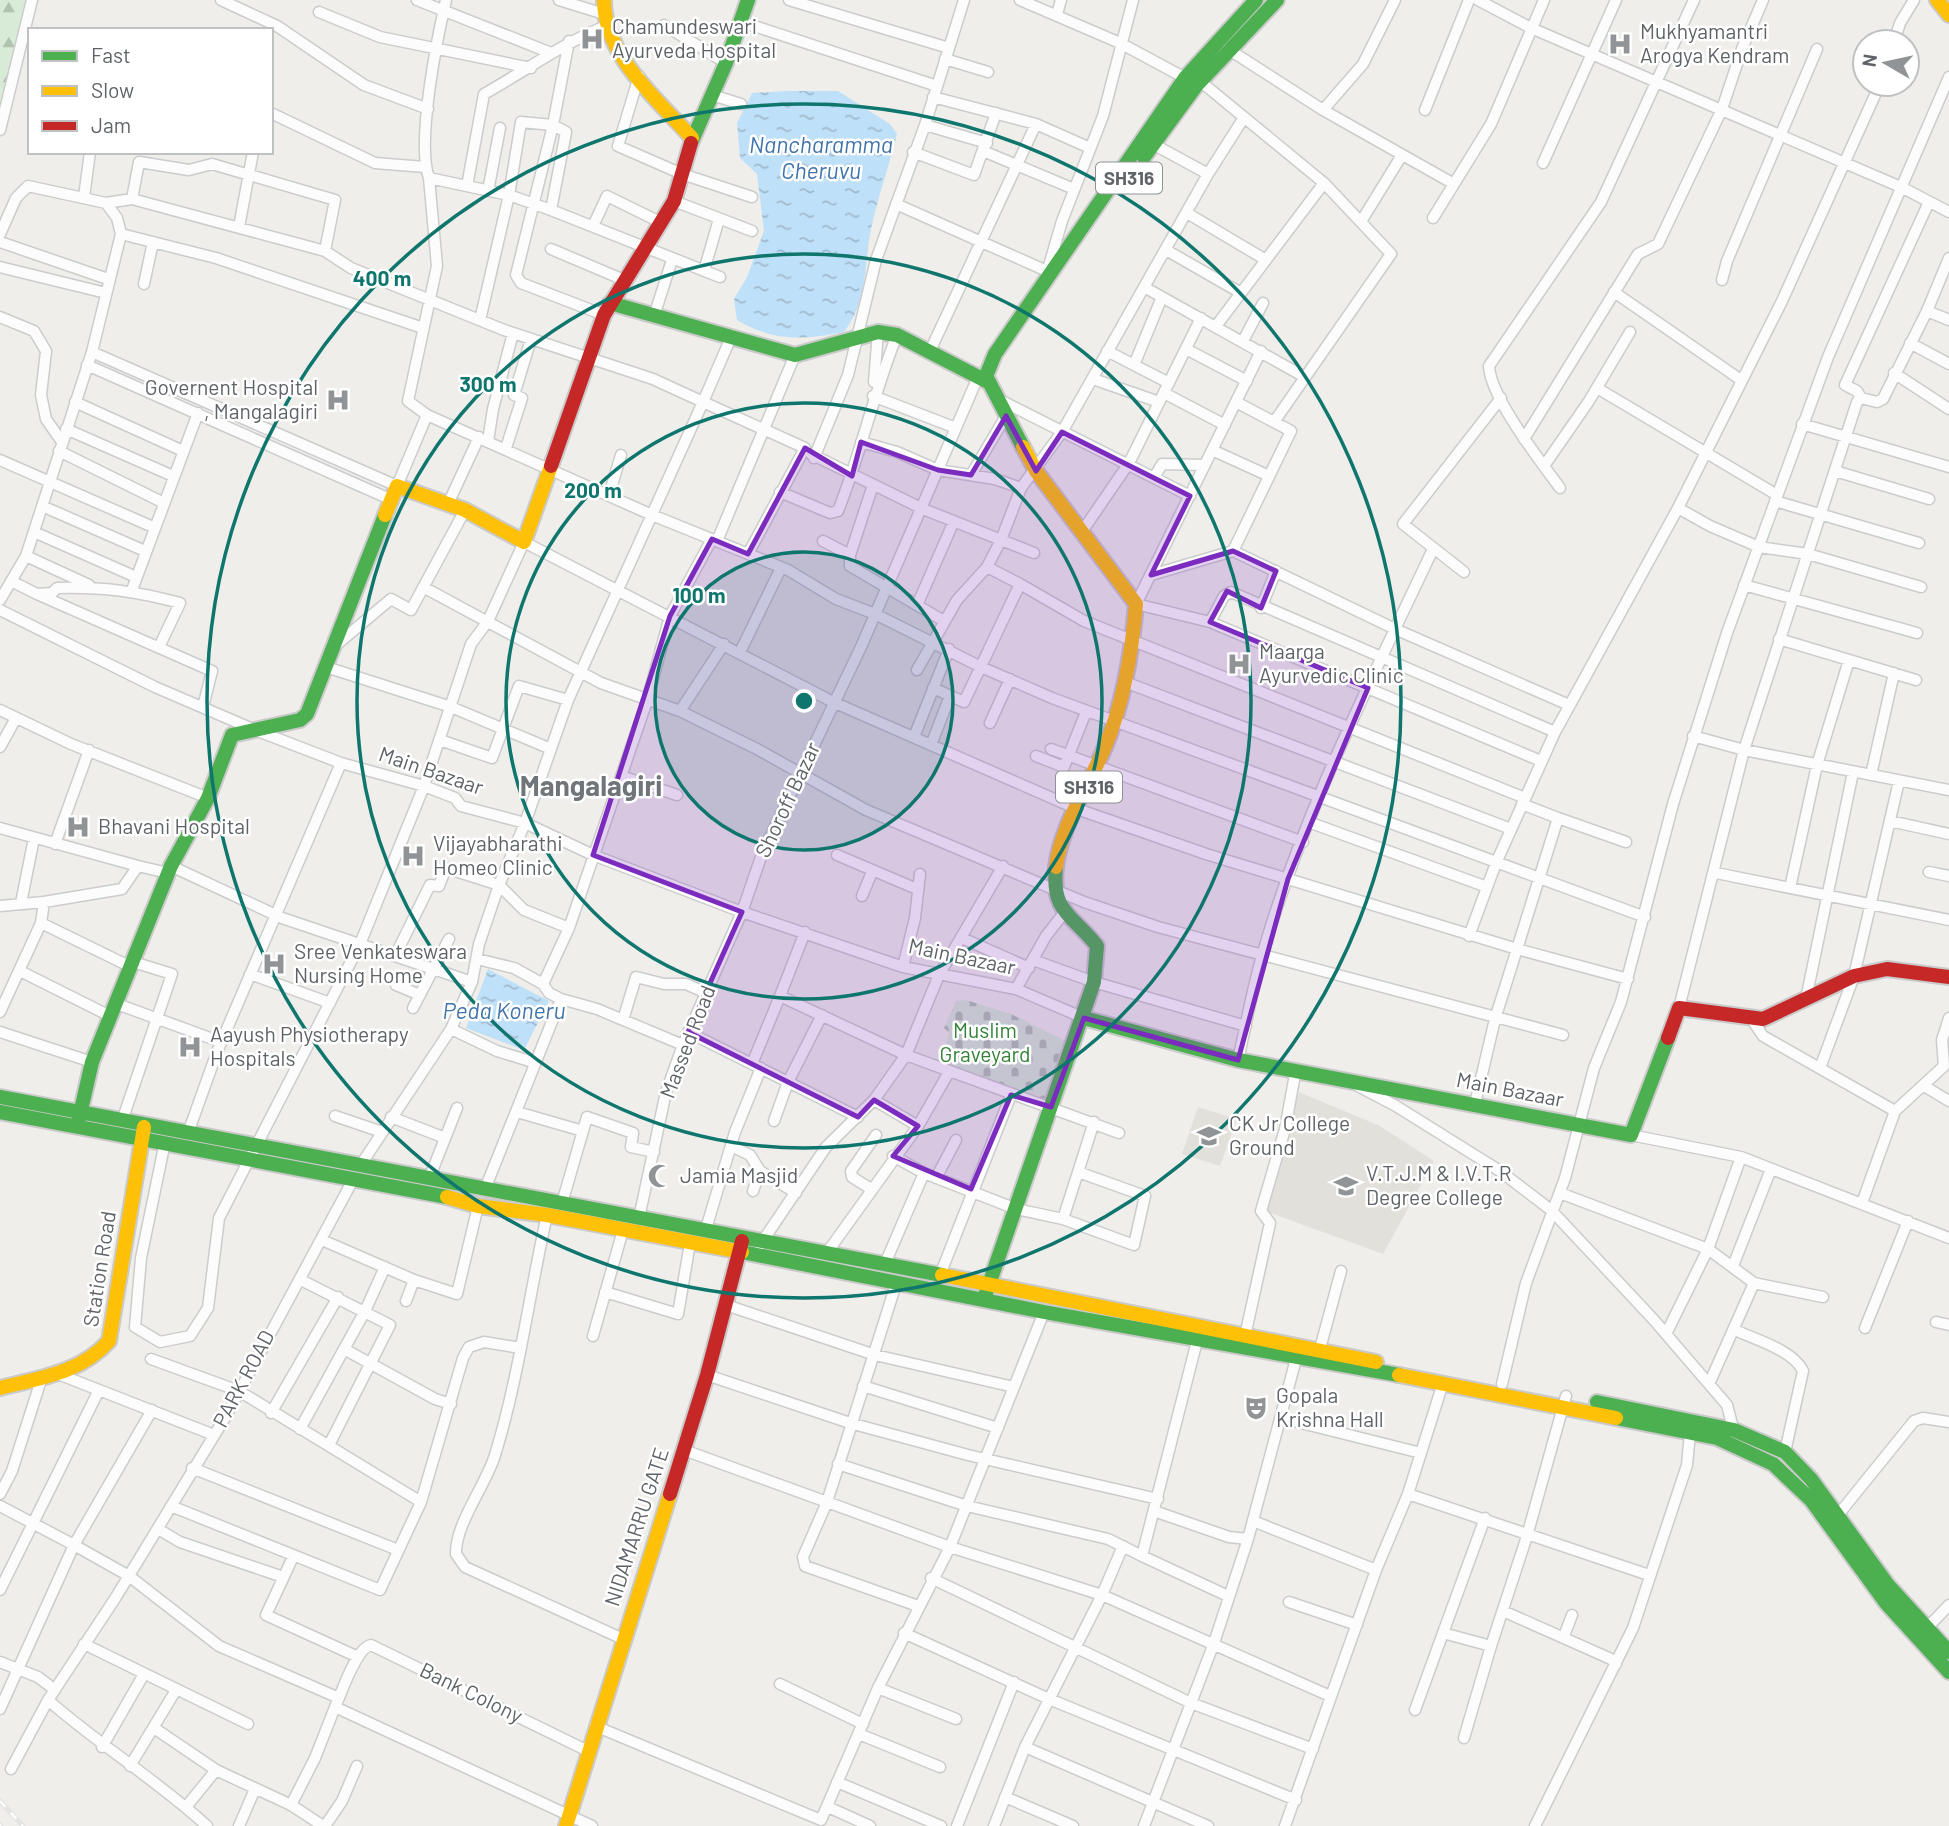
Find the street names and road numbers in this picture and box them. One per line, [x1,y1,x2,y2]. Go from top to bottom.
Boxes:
road number: SH316 [1096,162,1162,194]
street label: Shoroff Bazar [749,737,824,861]
street label: Main Bazaar [376,740,487,799]
road number: SH316 [1056,772,1122,802]
street label: Main Bazaar [906,932,1018,979]
street label: Massed Road [654,981,720,1101]
street label: Main Bazaar [1454,1066,1566,1111]
street label: Station Road [77,1209,120,1328]
street label: PARK ROAD [207,1326,279,1431]
street label: NIDAMARRU GATE [598,1444,673,1609]
street label: Bank Colony [416,1656,527,1727]

